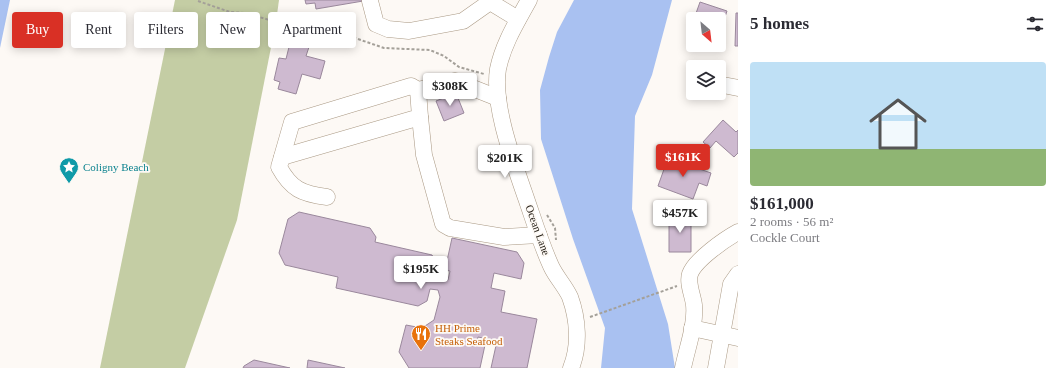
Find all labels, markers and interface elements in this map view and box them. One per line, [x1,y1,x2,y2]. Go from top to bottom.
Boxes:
chip: Buy [12,12,63,48]
chip: Rent [71,12,126,48]
chip: Filters [134,12,198,48]
chip: New [206,12,260,48]
chip: Apartment [268,12,356,48]
north arrow [686,12,726,52]
map controls [686,12,726,100]
icon: filters [1024,13,1046,35]
text: 5 homes [750,14,809,33]
button: layers [686,60,726,100]
pin: $308K [422,73,478,107]
text: $308K [432,78,468,93]
icon: home [862,88,934,160]
pin: $161K [655,144,711,178]
pin: $201K [477,145,533,179]
text: $161K [665,149,701,164]
text: $201K [487,150,523,165]
place icon: Coligny Beach [58,156,80,184]
place label: Coligny Beach [83,161,149,173]
text: $161,000 [750,194,814,213]
pin: $457K [652,200,708,234]
street label: Ocean Lane [523,203,553,257]
text: $457K [662,205,698,220]
text: 2 rooms · 56 m² [750,214,833,229]
text: Cockle Court [750,230,820,245]
pin: $195K [393,256,449,290]
text: $195K [403,261,439,276]
place label: HH Prime Steaks Seafood [435,322,503,347]
restaurant icon: HH Prime Steaks Seafood [410,323,432,351]

